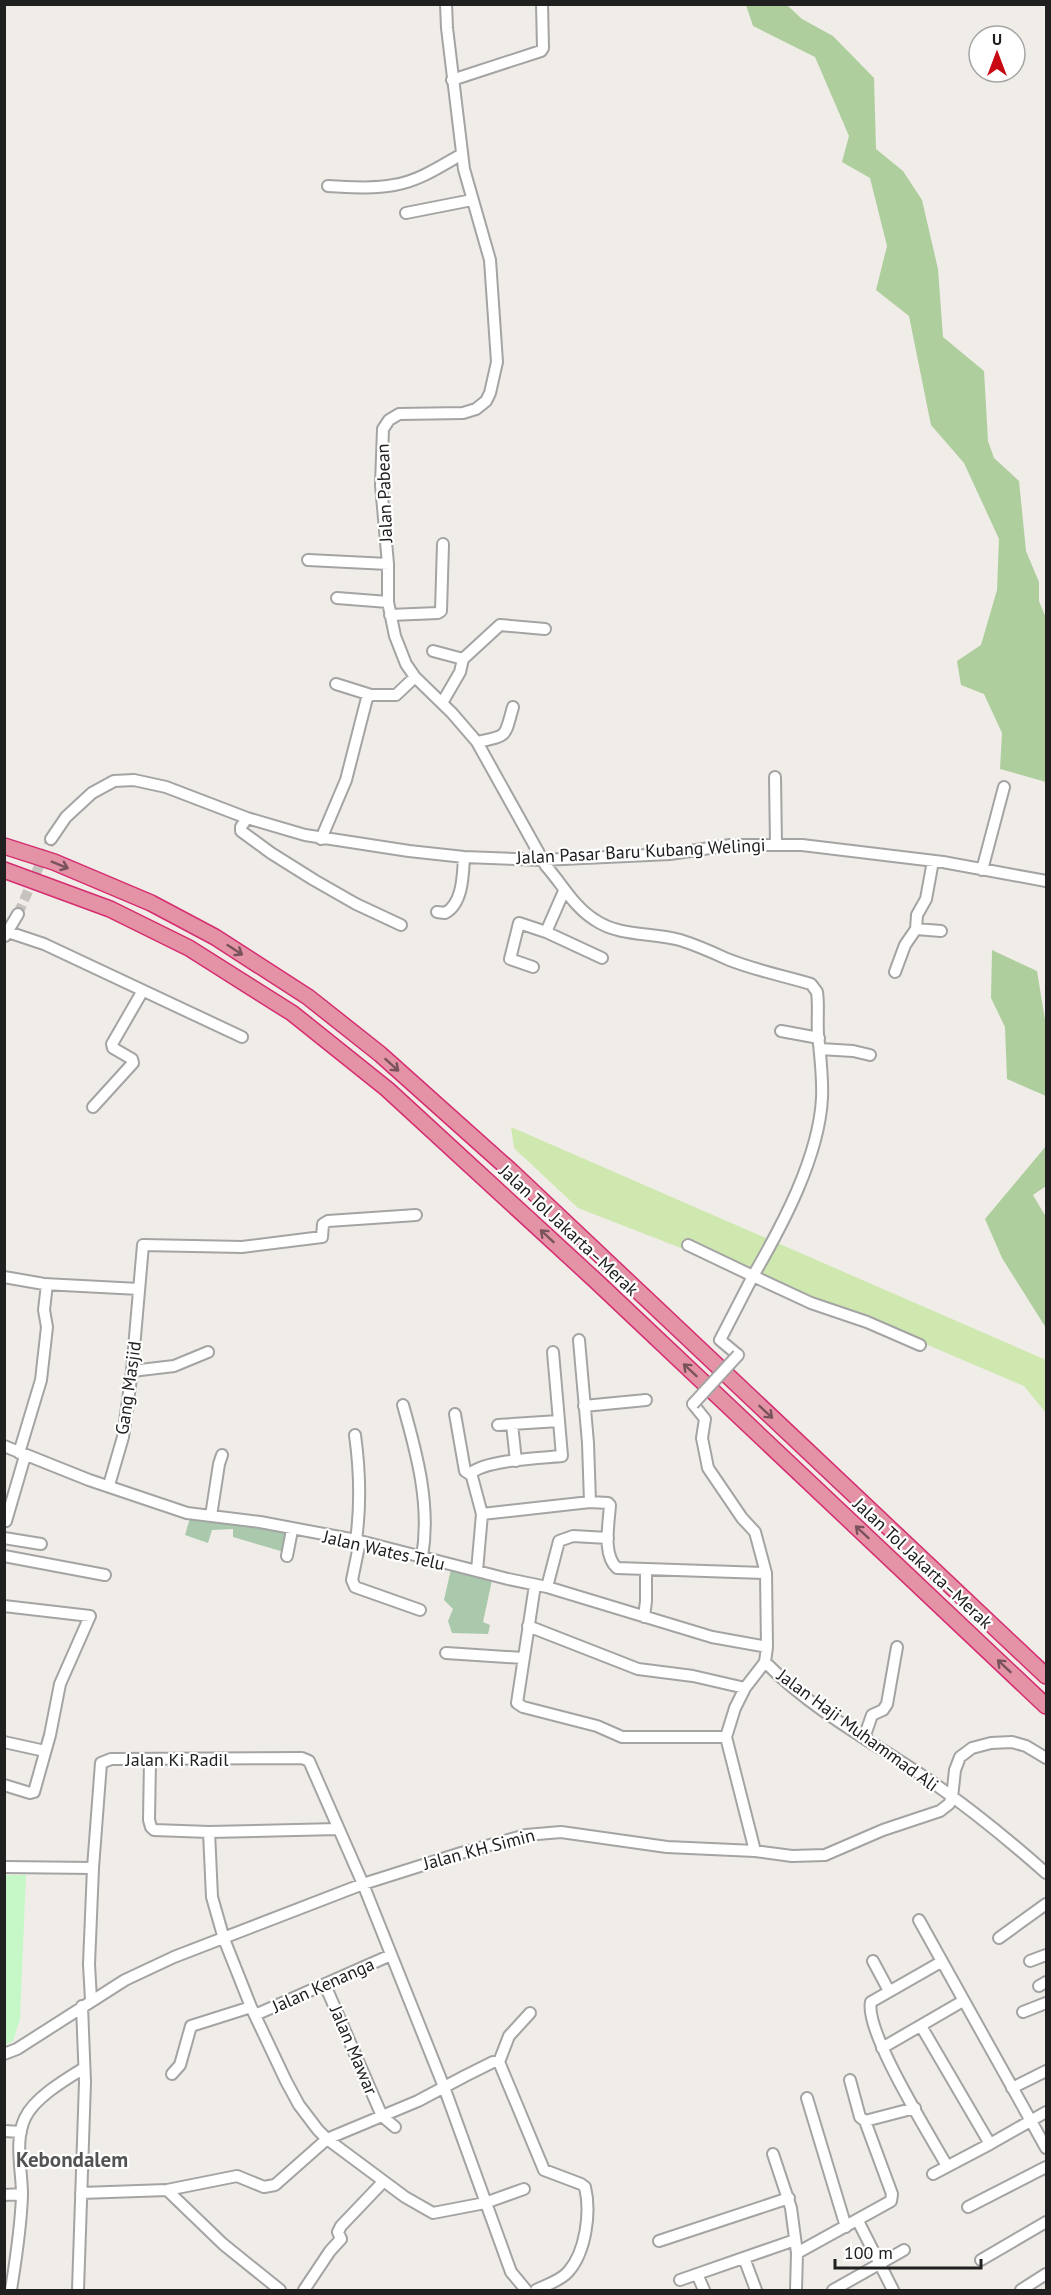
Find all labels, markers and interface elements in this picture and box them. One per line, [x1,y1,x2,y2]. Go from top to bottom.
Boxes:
north arrow [967,24,1027,84]
text: U [992,29,1002,49]
street label: Jalan Pabean [371,443,397,544]
street label: Jalan Pasar Baru Kubang Welingi [515,833,766,869]
one-way arrow [50,860,69,871]
one-way arrow [226,944,243,956]
one-way arrow [384,1058,399,1072]
street label: Jalan Tol Jakarta–Merak [494,1159,644,1301]
one-way arrow [540,1229,555,1244]
street label: Gang Masjid [110,1340,146,1436]
one-way arrow [682,1362,697,1377]
one-way arrow [758,1404,773,1418]
street label: Jalan Tol Jakarta–Merak [848,1492,998,1634]
street label: Jalan Wates Telu [320,1525,447,1575]
one-way arrow [855,1525,870,1540]
one-way arrow [997,1659,1012,1673]
street label: Jalan Haji Muhammad Ali [772,1663,943,1796]
street label: Jalan Ki Radil [125,1748,229,1771]
street label: Jalan KH Simin [420,1823,537,1875]
street label: Jalan Kenanga [267,1952,378,2018]
street label: Jalan Mawar [325,2001,383,2098]
district label: Kebondalem [16,2146,128,2173]
scale bar [835,2232,980,2270]
text: 100 m [844,2241,893,2264]

